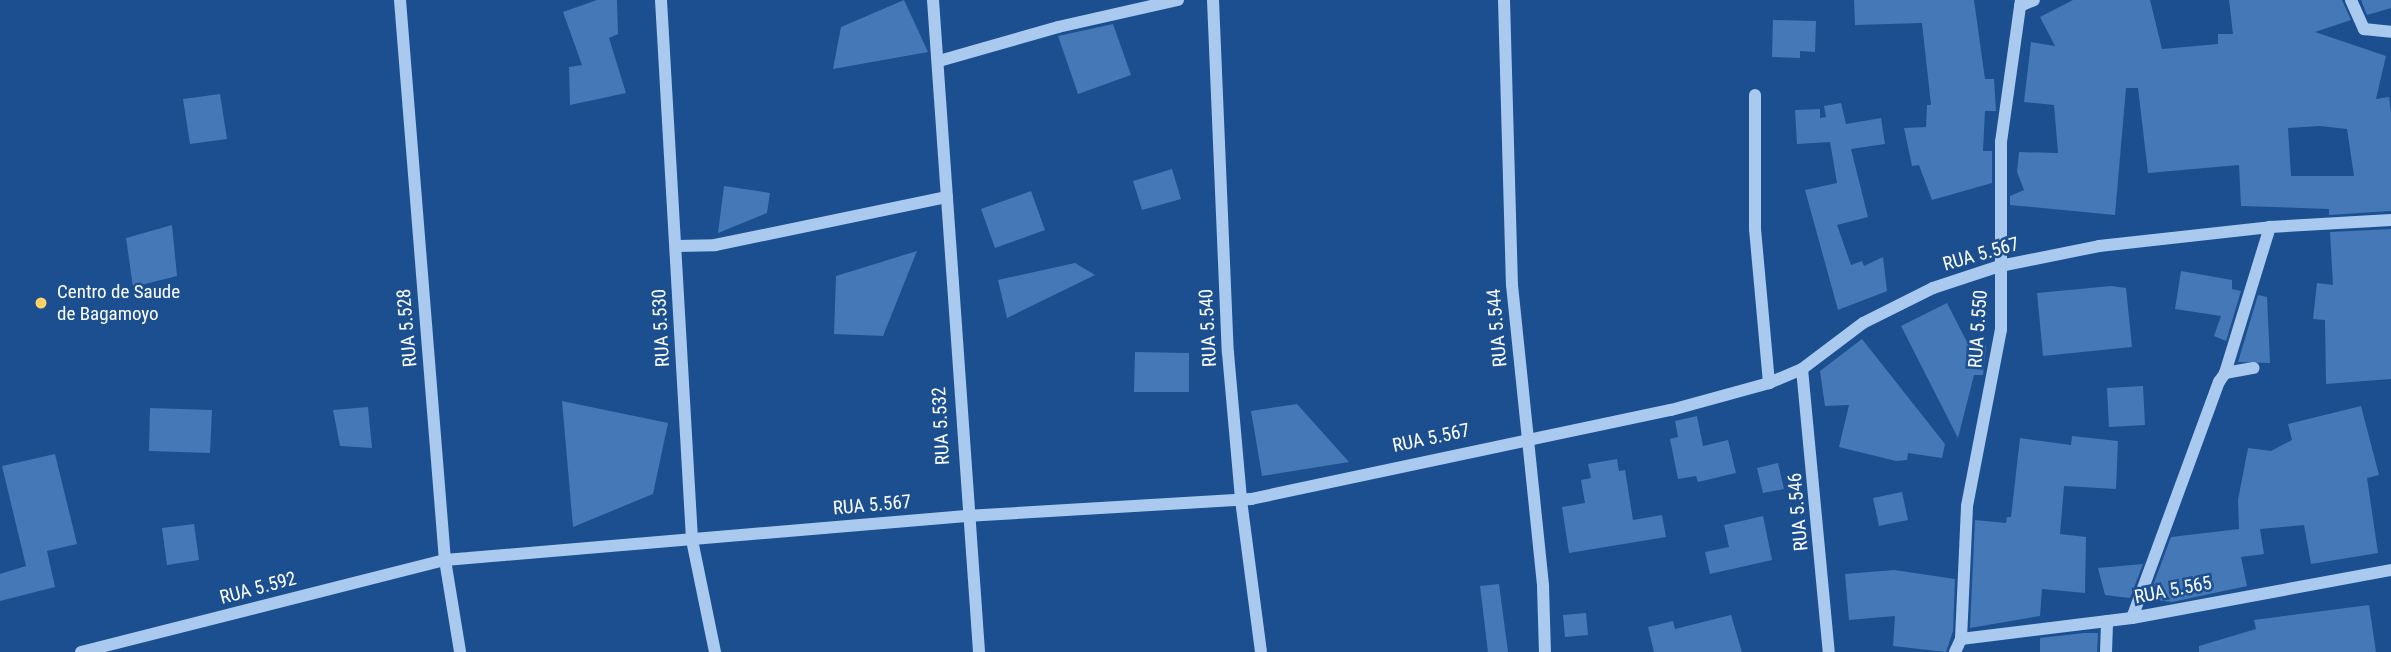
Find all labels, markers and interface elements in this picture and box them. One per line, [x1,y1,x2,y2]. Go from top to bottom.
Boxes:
street label: RUA 5.567 [1940,232,2022,276]
place label: Centro de Saude de Bagamoyo [57,281,180,325]
street label: RUA 5.528 [392,288,422,368]
street label: RUA 5.530 [648,288,674,368]
street label: RUA 5.540 [1195,288,1221,368]
street label: RUA 5.544 [1482,288,1512,368]
street label: RUA 5.550 [1964,289,1992,369]
marker: Centro de Saude de Bagamoyo [31,293,51,313]
street label: RUA 5.532 [928,386,954,466]
street label: RUA 5.567 [1390,419,1472,457]
street label: RUA 5.546 [1783,472,1813,552]
street label: RUA 5.567 [832,490,912,520]
street label: RUA 5.592 [217,567,299,609]
street label: RUA 5.565 [2132,571,2214,609]

